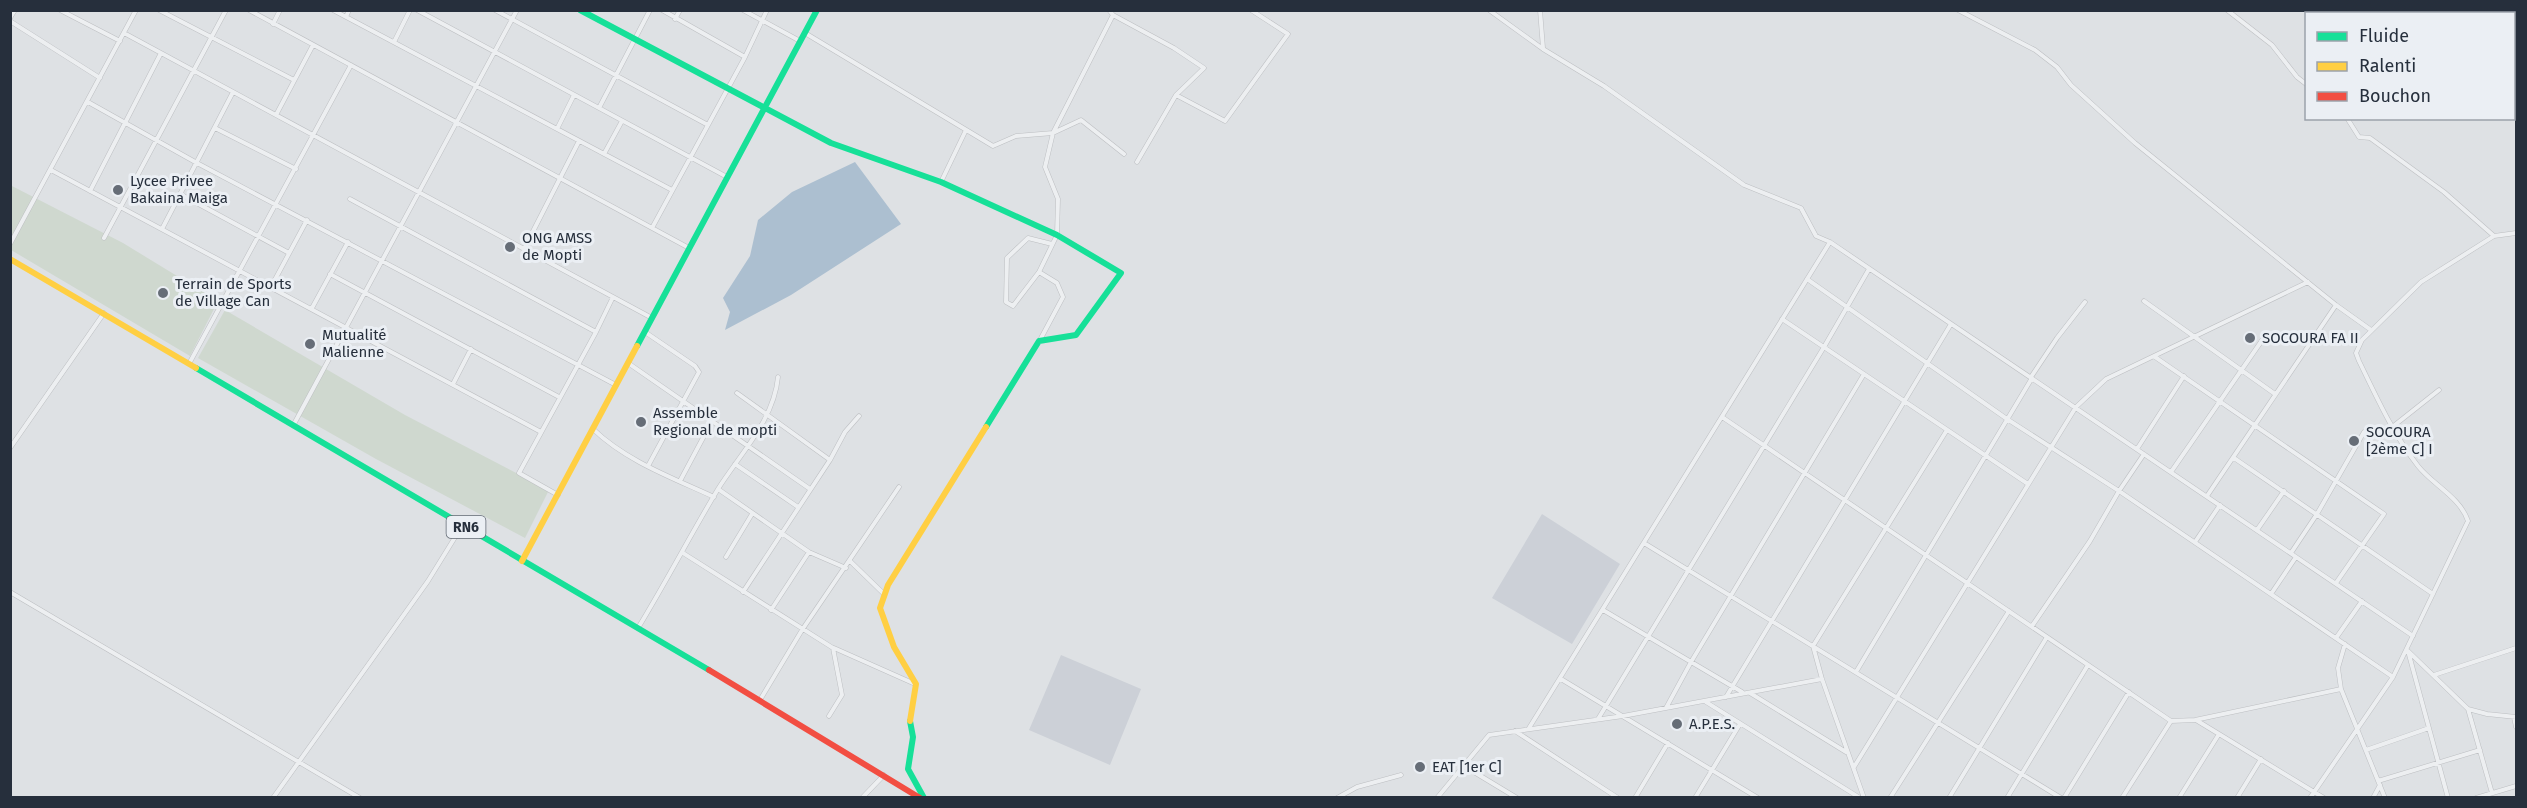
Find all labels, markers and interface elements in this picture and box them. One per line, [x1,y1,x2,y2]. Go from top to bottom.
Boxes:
legend [2305,12,2515,120]
text: Fluide [2359,25,2409,47]
text: Ralenti [2359,55,2416,77]
text: Bouchon [2359,85,2431,107]
place label: Lycee Privee Bakaina Maiga [130,172,228,207]
marker: Lycee Privee Bakaina Maiga [111,183,125,197]
place label: ONG AMSS de Mopti [522,229,592,264]
marker: ONG AMSS de Mopti [503,240,517,254]
place label: Terrain de Sports de Village Can [175,275,292,310]
marker: Terrain de Sports de Village Can [156,286,170,300]
place label: Mutualité Malienne [322,326,387,361]
place label: SOCOURA FA II [2262,329,2359,347]
marker: SOCOURA FA II [2243,331,2257,345]
marker: Mutualité Malienne [303,337,317,351]
place label: Assemble Regional de mopti [653,404,777,439]
marker: Assemble Regional de mopti [634,415,648,429]
place label: SOCOURA [2ème C] I [2366,423,2433,458]
marker: SOCOURA [2ème C] I [2347,434,2361,448]
road number: RN6 [446,516,486,538]
place label: A.P.E.S. [1689,715,1735,733]
marker: A.P.E.S. [1670,717,1684,731]
place label: EAT [1er C] [1432,758,1502,776]
marker: EAT [1er C] [1413,760,1427,774]

